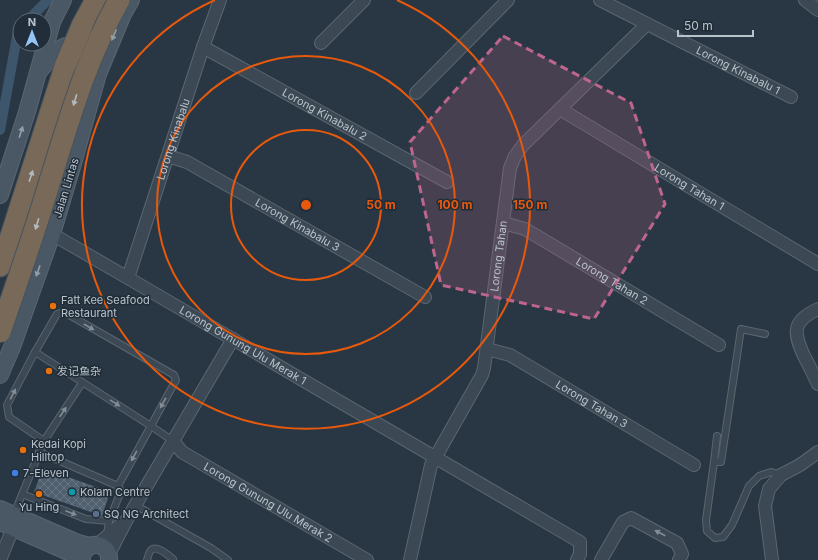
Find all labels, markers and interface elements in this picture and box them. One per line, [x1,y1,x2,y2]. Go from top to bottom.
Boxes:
north arrow [12,12,52,52]
scale bar [678,12,753,38]
text: N [28,15,36,29]
text: 50 m [684,18,713,33]
one-way arrow [111,30,117,42]
street label: Lorong Kinabalu 1 [694,43,783,97]
street label: Lorong Kinabalu 2 [280,85,369,143]
one-way arrow [72,94,78,106]
street label: Lorong Kinabalu [153,97,193,182]
one-way arrow [18,125,24,137]
street label: Jalan Lintas [50,156,82,220]
street label: Lorong Tahan 1 [652,160,727,213]
one-way arrow [28,169,34,181]
street label: Lorong Kinabalu 3 [253,195,342,254]
text: 50 m [366,197,396,212]
text: 100 m [437,197,473,212]
text: 150 m [513,197,547,212]
centre of rings [299,198,313,212]
one-way arrow [34,218,40,230]
street label: Lorong Tahan [487,220,510,292]
street label: Lorong Tahan 2 [573,254,650,308]
one-way arrow [35,265,41,277]
place label: Fatt Kee Seafood Restaurant [61,293,150,320]
marker: Fatt Kee Seafood Restaurant [48,301,58,311]
street label: Lorong Gunung Ulu Merak 1 [177,303,309,388]
one-way arrow [83,323,95,330]
place label: 发记鱼杂 [57,364,101,378]
marker: 发记鱼杂 [44,366,54,376]
street label: Lorong Tahan 3 [553,377,630,431]
one-way arrow [10,388,16,399]
one-way arrow [160,397,167,409]
one-way arrow [109,400,121,407]
one-way arrow [59,407,67,417]
place label: Kedai Kopi Hilltop [31,437,86,464]
marker: Kedai Kopi Hilltop [18,445,28,455]
one-way arrow [131,450,138,462]
street label: Lorong Gunung Ulu Merak 2 [201,459,335,545]
place label: 7-Eleven [23,466,69,480]
marker: 7-Eleven [10,468,20,478]
place label: Kolam Centre [80,485,150,499]
marker: Kolam Centre [67,487,77,497]
marker: Yu Hing [34,489,44,499]
place label: Yu Hing [19,500,59,514]
place label: SQ NG Architect [104,507,189,521]
marker: SQ NG Architect [91,509,101,519]
one-way arrow [66,510,78,516]
one-way arrow [654,530,666,537]

